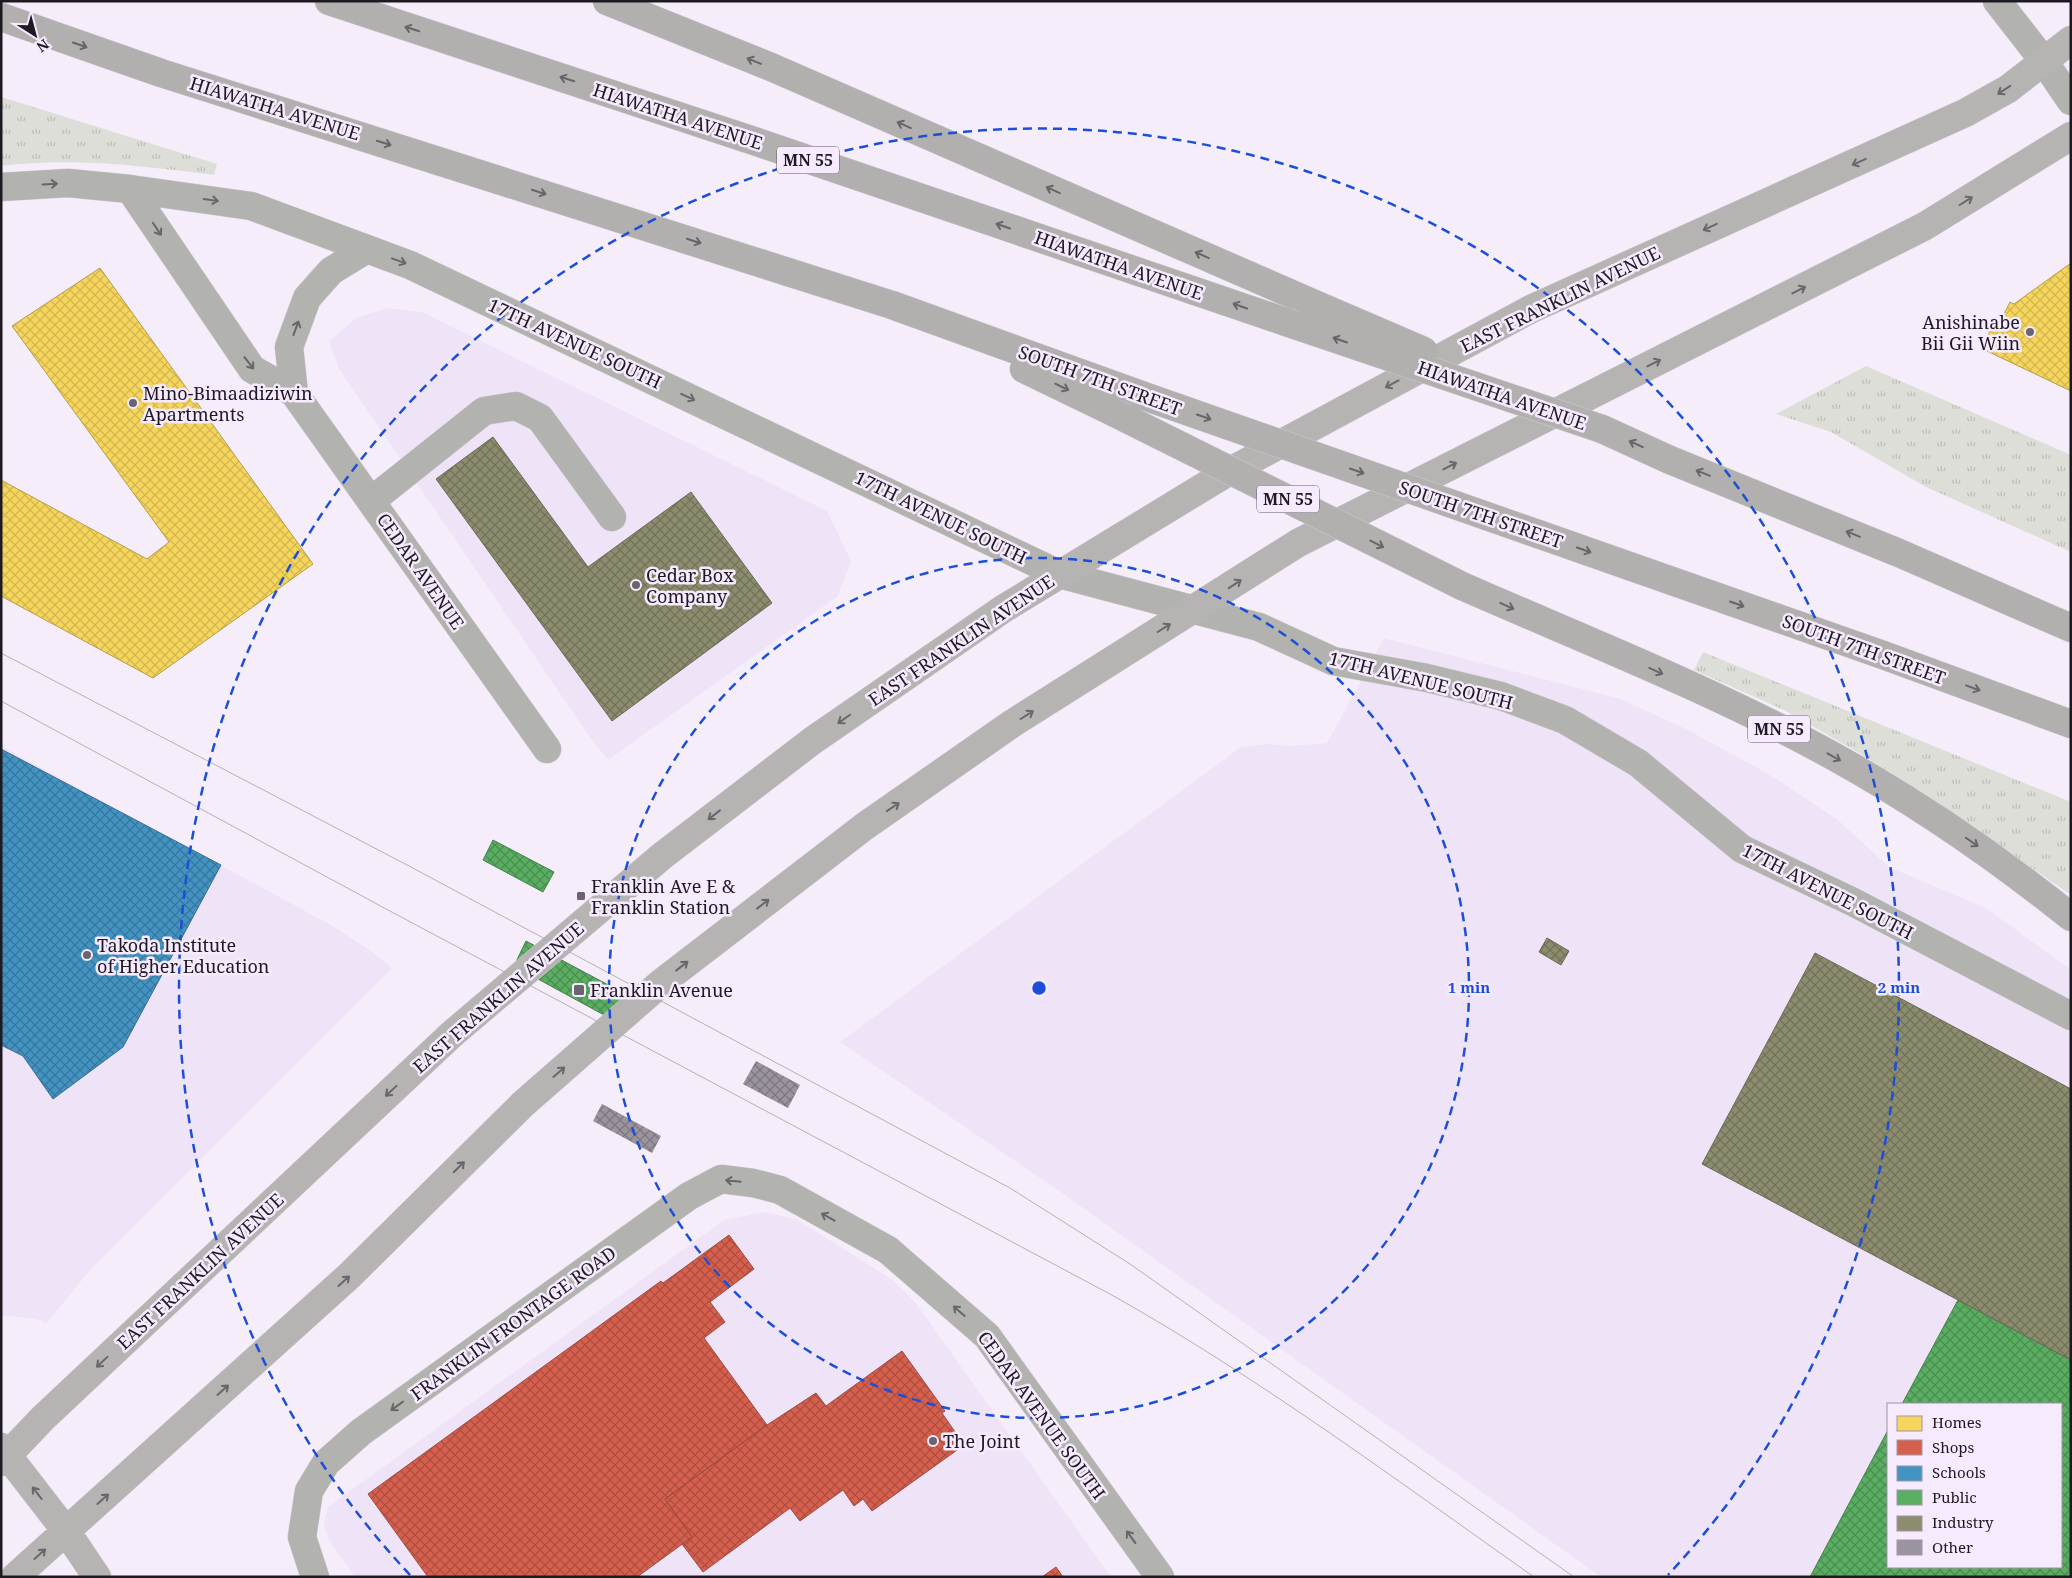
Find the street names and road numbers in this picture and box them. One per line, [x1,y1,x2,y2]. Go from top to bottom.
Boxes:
street label: HIAWATHA AVENUE [187,71,363,145]
street label: HIAWATHA AVENUE [590,77,766,155]
road number: MN 55 [777,146,839,174]
street label: HIAWATHA AVENUE [1032,225,1206,305]
street label: EAST FRANKLIN AVENUE [1456,240,1664,358]
street label: 17TH AVENUE SOUTH [484,292,666,394]
street label: SOUTH 7TH STREET [1015,339,1185,421]
street label: HIAWATHA AVENUE [1415,355,1589,435]
street label: 17TH AVENUE SOUTH [851,465,1031,569]
street label: SOUTH 7TH STREET [1396,475,1566,553]
road number: MN 55 [1257,486,1319,512]
street label: CEDAR AVENUE [372,508,470,634]
street label: EAST FRANKLIN AVENUE [863,569,1059,711]
street label: SOUTH 7TH STREET [1779,608,1949,690]
street label: 17TH AVENUE SOUTH [1327,646,1515,714]
road number: MN 55 [1748,716,1810,742]
street label: 17TH AVENUE SOUTH [1739,837,1917,945]
street label: EAST FRANKLIN AVENUE [407,916,589,1078]
street label: EAST FRANKLIN AVENUE [112,1187,288,1355]
street label: FRANKLIN FRONTAGE ROAD [406,1240,620,1406]
street label: CEDAR AVENUE SOUTH [973,1326,1111,1504]

